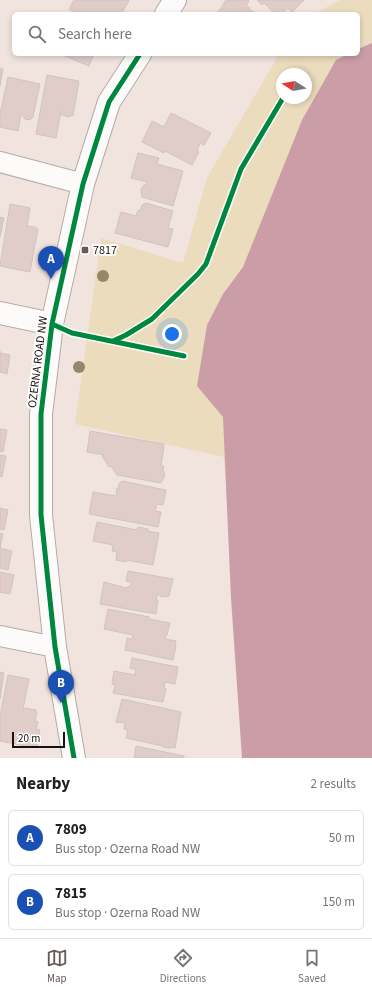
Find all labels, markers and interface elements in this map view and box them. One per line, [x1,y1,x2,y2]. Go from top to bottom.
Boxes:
search box [12,12,360,56]
icon: search [26,23,48,45]
text: Search here [58,24,132,45]
north arrow [276,68,312,104]
place label: 7817 [93,242,117,259]
marker: 7817 [80,245,90,255]
pin: A [38,246,64,279]
street label: OZERNA ROAD NW [24,315,52,409]
your location [162,324,182,344]
pin: B [48,670,74,703]
scale bar [12,730,65,749]
text: 20 m [18,731,40,746]
text: Nearby [16,772,70,796]
text: 2 results [311,775,356,793]
text: 7809 [55,819,87,840]
text: A [26,829,34,847]
text: 50 m [329,829,355,847]
text: Bus stop · Ozerna Road NW [55,840,200,858]
text: 7815 [55,883,87,904]
text: B [26,893,34,911]
text: 150 m [322,893,355,911]
text: Bus stop · Ozerna Road NW [55,904,200,922]
tab: Map [46,947,68,986]
tab: Directions [160,947,206,986]
tab: Saved [298,947,326,986]

